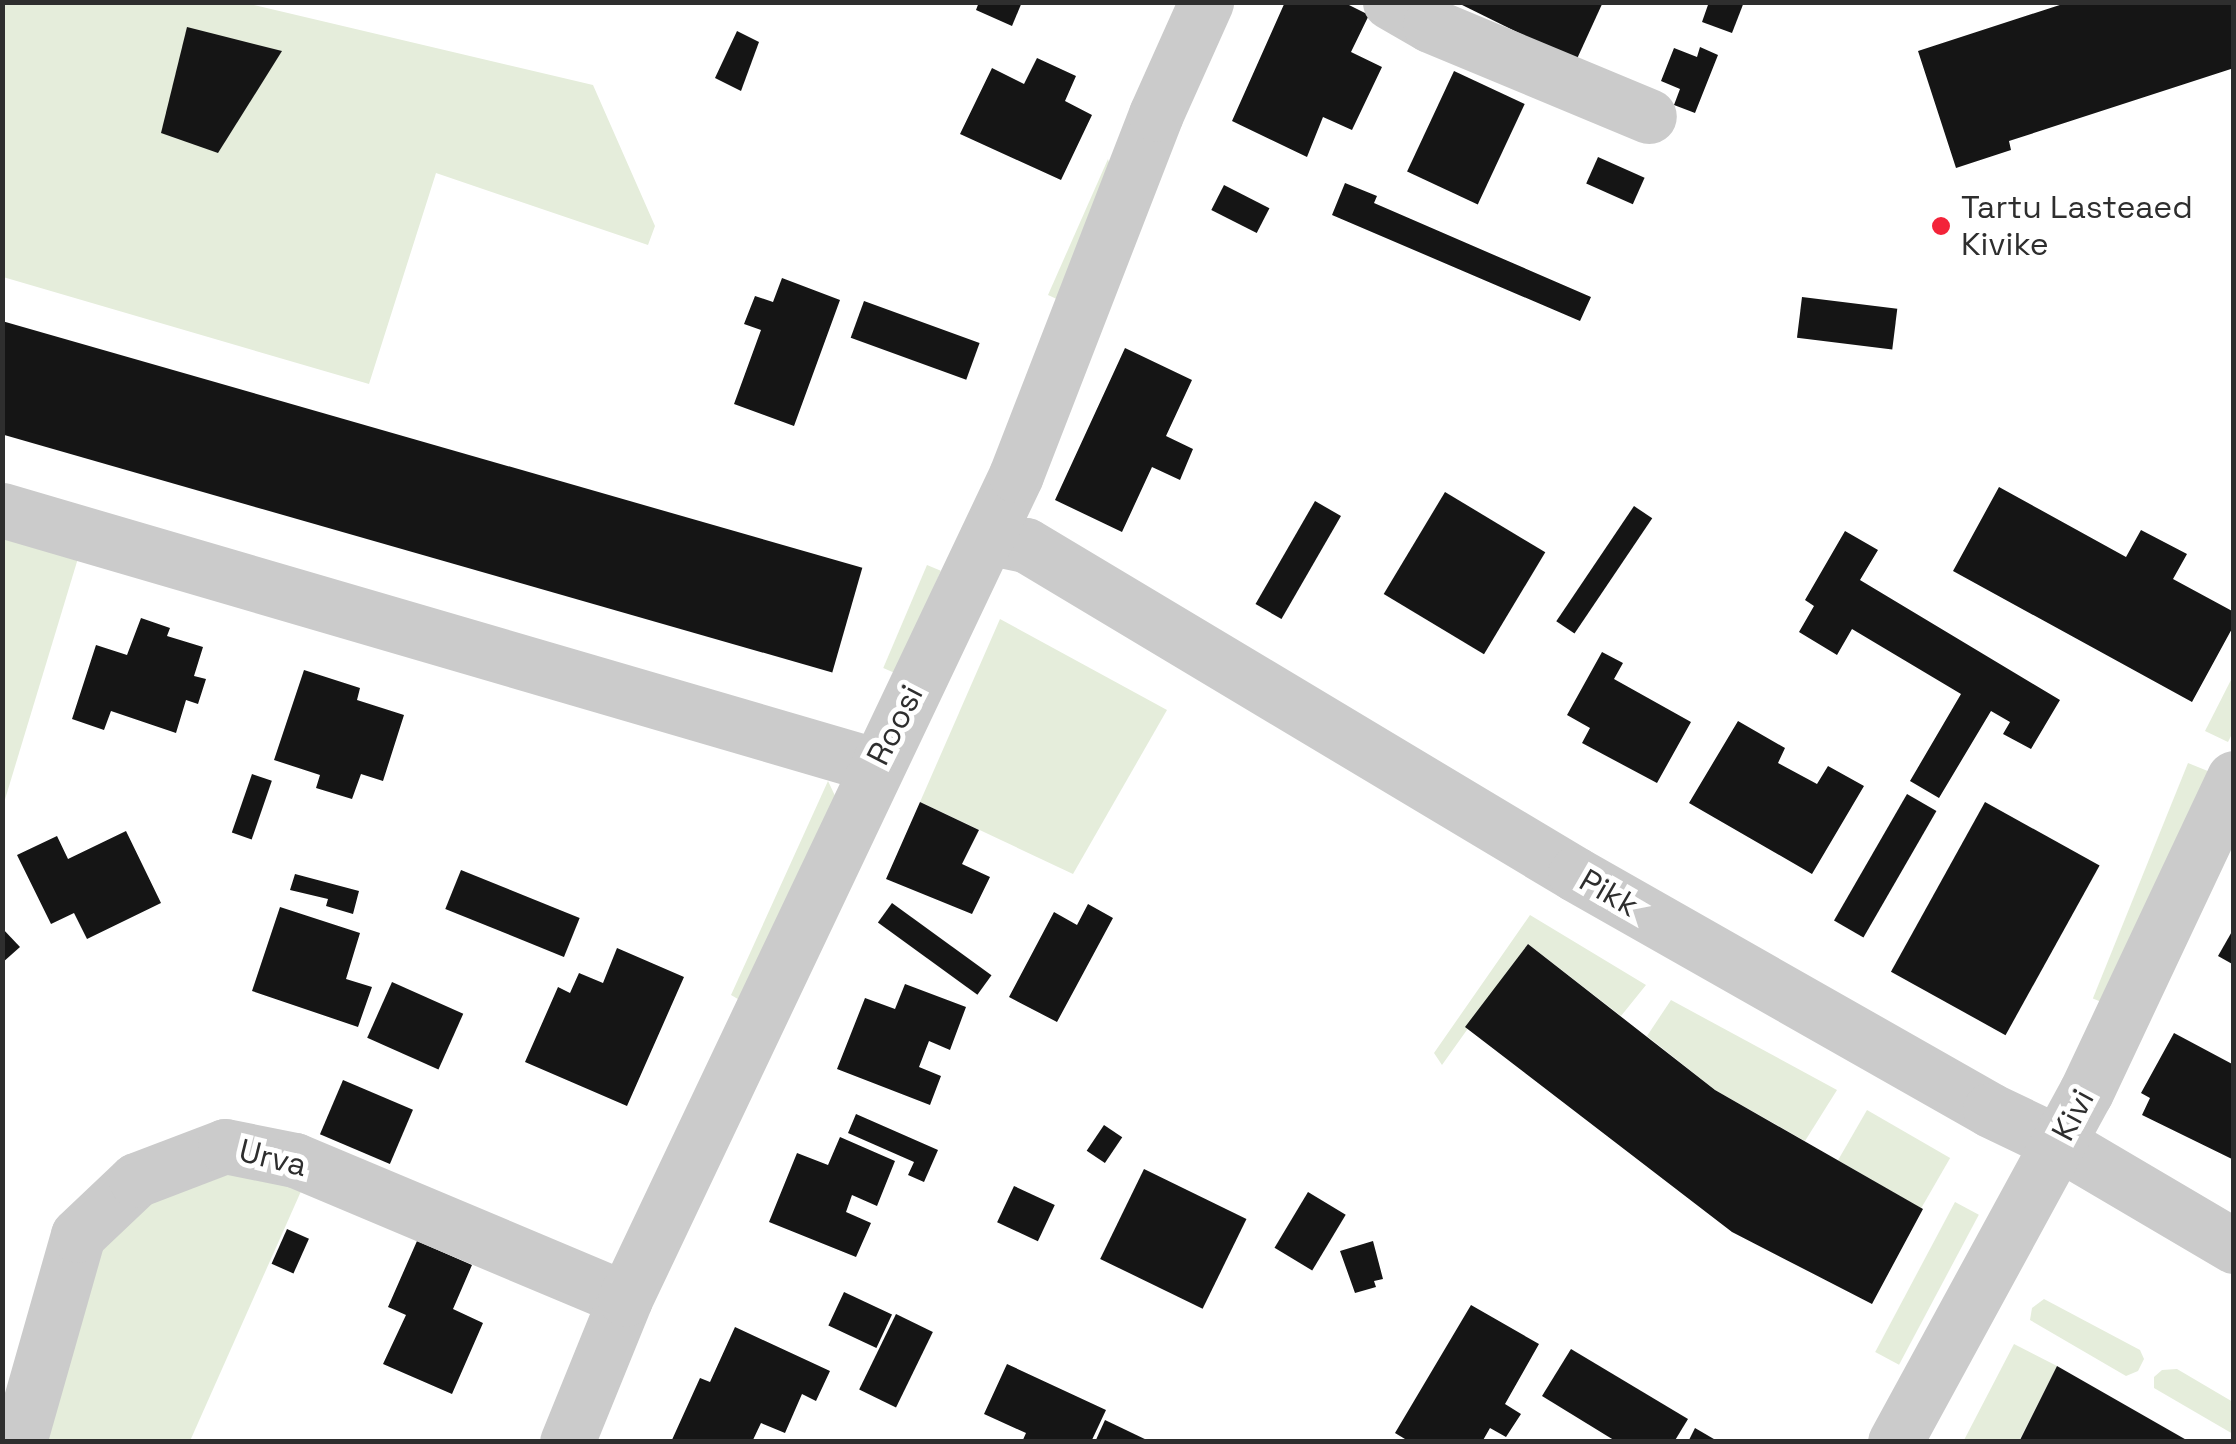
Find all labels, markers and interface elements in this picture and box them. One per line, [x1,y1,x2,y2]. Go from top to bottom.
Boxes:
place label: Tartu Lasteaed Kivike [1961,189,2193,264]
marker: Tartu Lasteaed Kivike [1930,215,1952,237]
street label: Roosi [859,679,931,771]
street label: Pikk [1573,861,1645,925]
street label: Kivi [2044,1083,2102,1147]
street label: Urva [235,1131,311,1185]

